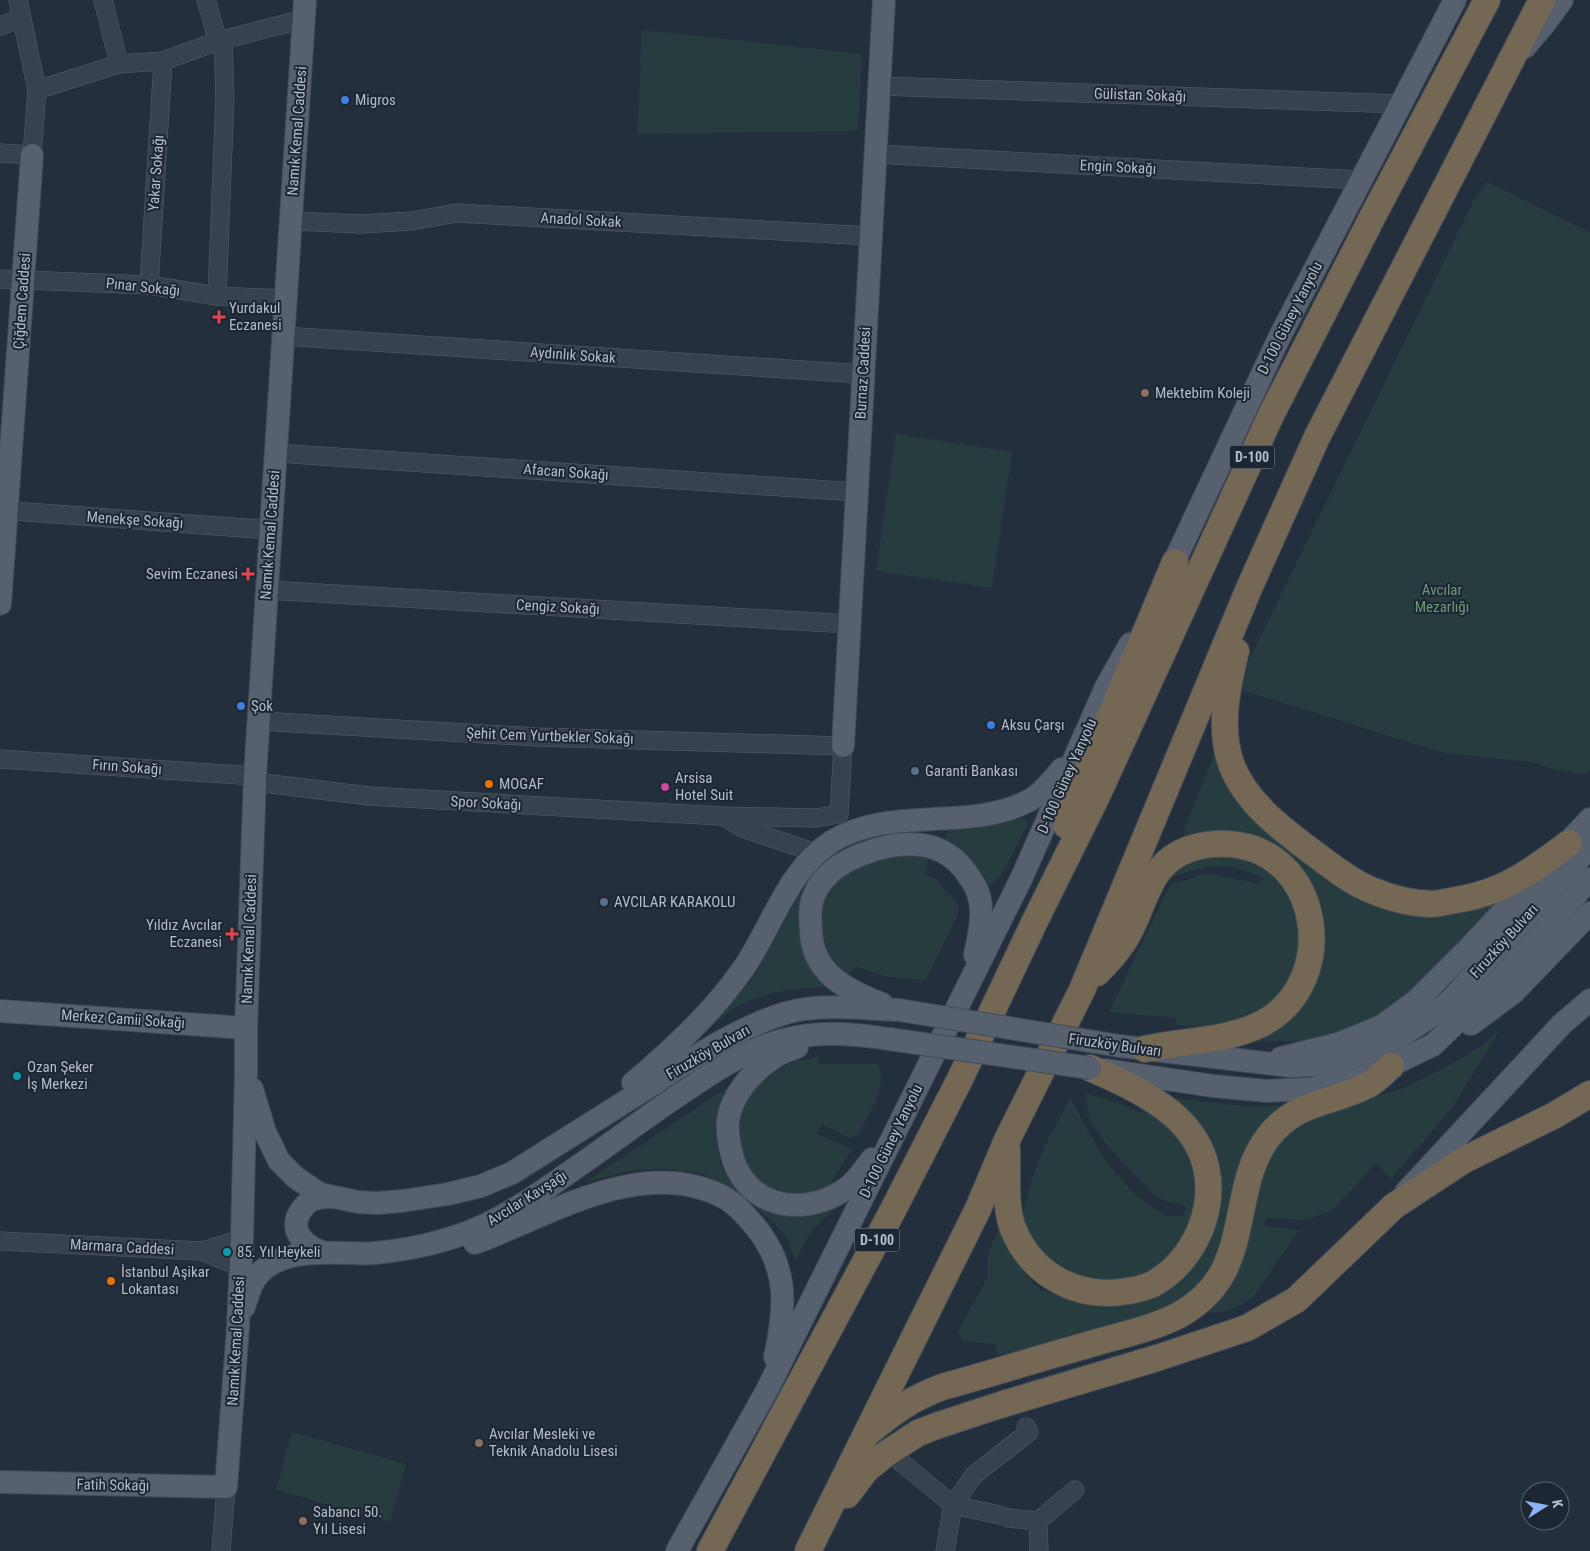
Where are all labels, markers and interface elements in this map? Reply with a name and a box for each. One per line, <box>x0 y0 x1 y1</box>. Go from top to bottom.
street label: Namık Kemal Caddesi <box>283 66 311 196</box>
street label: Gülistan Sokağı <box>1094 84 1186 106</box>
place label: Migros <box>355 91 396 109</box>
marker: Migros <box>339 94 351 106</box>
street label: Yakar Sokağı <box>144 134 168 212</box>
street label: Engin Sokağı <box>1079 156 1157 178</box>
street label: Anadol Sokak <box>540 209 622 231</box>
street label: Çiğdem Caddesi <box>10 252 34 350</box>
street label: D-100 Güney Yanyolu <box>1254 259 1326 377</box>
street label: Pınar Sokağı <box>105 274 181 300</box>
place label: Yurdakul Eczanesi <box>229 299 282 334</box>
marker: Yurdakul Eczanesi <box>213 311 225 323</box>
street label: Burnaz Caddesi <box>852 326 874 420</box>
street label: Aydınlık Sokak <box>530 343 617 367</box>
place label: Mektebim Koleji <box>1155 384 1250 402</box>
marker: Mektebim Koleji <box>1139 387 1151 399</box>
road number: D-100 <box>1230 446 1274 468</box>
street label: Afacan Sokağı <box>523 460 609 484</box>
street label: Namık Kemal Caddesi <box>256 470 284 600</box>
street label: Menekşe Sokağı <box>86 508 184 532</box>
place label: Sevim Eczanesi <box>146 565 238 583</box>
marker: Sevim Eczanesi <box>242 568 254 580</box>
park label: Avcılar Mezarlığı <box>1415 581 1469 616</box>
street label: Cengiz Sokağı <box>516 596 600 618</box>
place label: Şok <box>251 697 273 715</box>
marker: Şok <box>235 700 247 712</box>
place label: Aksu Çarşı <box>1001 716 1065 734</box>
street label: D-100 Güney Yanyolu <box>1034 716 1100 836</box>
marker: Aksu Çarşı <box>985 719 997 731</box>
street label: Şehit Cem Yurtbekler Sokağı <box>466 724 634 748</box>
street label: Fırın Sokağı <box>92 756 162 778</box>
place label: Garanti Bankası <box>925 762 1018 780</box>
marker: Garanti Bankası <box>909 765 921 777</box>
place label: Arsisa Hotel Suit <box>675 769 733 804</box>
place label: MOGAF <box>499 775 544 793</box>
marker: MOGAF <box>483 778 495 790</box>
marker: Arsisa Hotel Suit <box>659 781 671 793</box>
street label: Spor Sokağı <box>450 792 522 814</box>
street label: Namık Kemal Caddesi <box>238 874 260 1004</box>
place label: AVCILAR KARAKOLU <box>614 893 735 911</box>
marker: AVCILAR KARAKOLU <box>598 896 610 908</box>
street label: Firuzköy Bulvarı <box>1466 900 1542 982</box>
place label: Yıldız Avcılar Eczanesi <box>146 916 222 951</box>
marker: Yıldız Avcılar Eczanesi <box>226 928 238 940</box>
street label: Merkez Camii Sokağı <box>60 1006 186 1032</box>
street label: Firuzköy Bulvarı <box>663 1021 753 1083</box>
street label: Firuzköy Bulvarı <box>1067 1030 1163 1060</box>
place label: Ozan Şeker İş Merkezi <box>27 1058 94 1093</box>
marker: Ozan Şeker İş Merkezi <box>11 1070 23 1082</box>
street label: D-100 Güney Yanyolu <box>856 1081 926 1201</box>
street label: Avcılar Kavşağı <box>484 1166 570 1230</box>
road number: D-100 <box>854 1228 900 1252</box>
street label: Marmara Caddesi <box>69 1235 175 1259</box>
place label: 85. Yıl Heykeli <box>237 1243 321 1261</box>
marker: 85. Yıl Heykeli <box>221 1246 233 1258</box>
place label: İstanbul Aşikar Lokantası <box>121 1263 210 1298</box>
marker: İstanbul Aşikar Lokantası <box>105 1275 117 1287</box>
street label: Namık Kemal Caddesi <box>224 1276 248 1406</box>
place label: Avcılar Mesleki ve Teknik Anadolu Lisesi <box>489 1425 618 1460</box>
marker: Avcılar Mesleki ve Teknik Anadolu Lisesi <box>473 1437 485 1449</box>
street label: Fatih Sokağı <box>76 1475 150 1495</box>
north arrow <box>1520 1481 1570 1531</box>
text: K <box>1549 1498 1566 1509</box>
place label: Sabancı 50. Yıl Lisesi <box>313 1503 382 1538</box>
marker: Sabancı 50. Yıl Lisesi <box>297 1515 309 1527</box>

